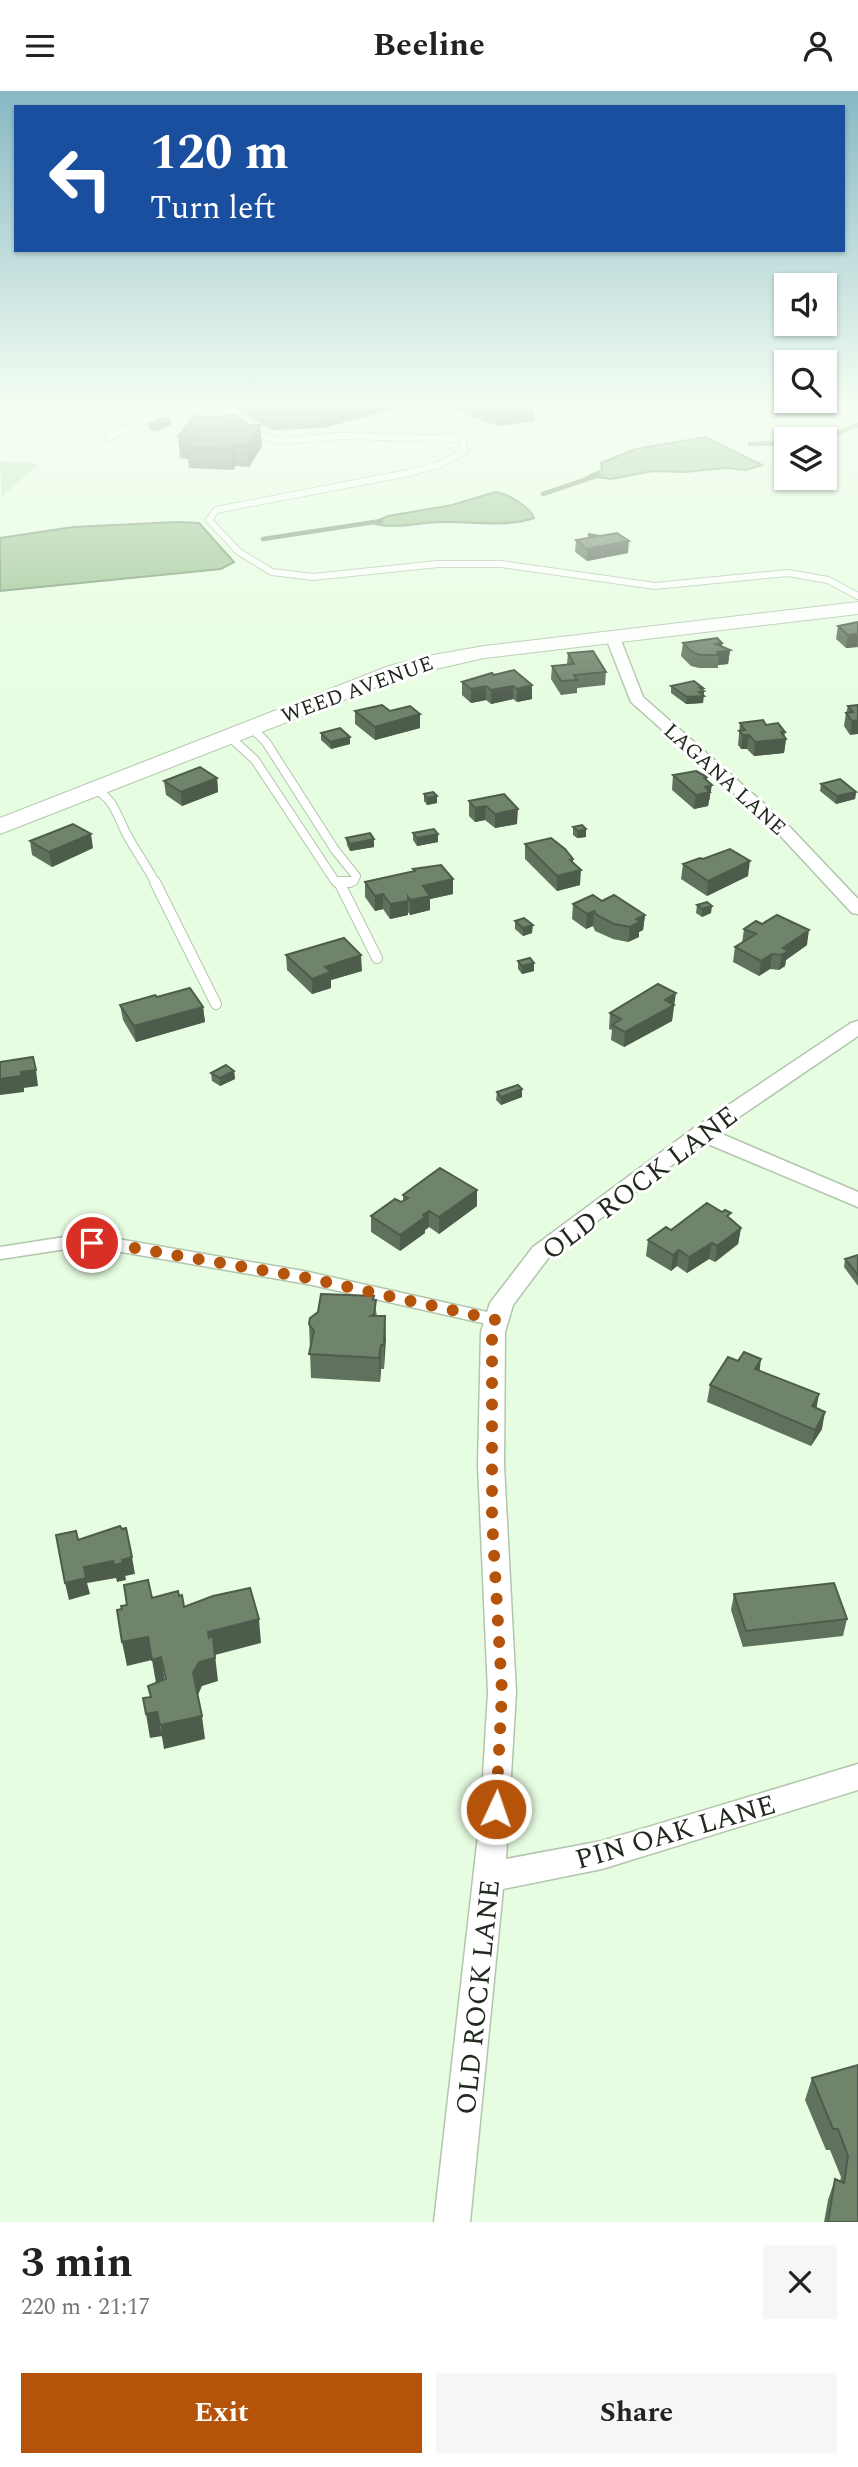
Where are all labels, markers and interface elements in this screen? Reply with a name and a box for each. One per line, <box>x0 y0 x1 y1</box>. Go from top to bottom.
text: Beeline <box>373 21 485 70</box>
icon: menu <box>21 27 59 65</box>
icon: person <box>799 27 837 65</box>
text: 120 m <box>150 116 289 191</box>
icon: left <box>35 133 126 224</box>
text: Turn left <box>150 184 276 233</box>
map controls <box>774 273 837 490</box>
button: sound <box>774 273 837 336</box>
button: search <box>774 350 837 413</box>
button: layers <box>774 427 837 490</box>
street label: WEED AVENUE <box>277 648 438 732</box>
street label: LAGANA LANE <box>656 716 793 844</box>
street label: OLD ROCK LANE <box>533 1095 747 1271</box>
pin <box>62 1213 122 1273</box>
icon: arrive <box>73 1224 111 1262</box>
position arrow <box>459 1772 533 1846</box>
street label: PIN OAK LANE <box>570 1783 781 1882</box>
street label: OLD ROCK LANE <box>445 1878 512 2117</box>
text: 3 min <box>21 2232 133 2295</box>
button: close <box>763 2245 837 2319</box>
text: 220 m · 21:17 <box>21 2290 150 2325</box>
button: Exit <box>21 2373 422 2453</box>
button: Share <box>436 2373 837 2453</box>

